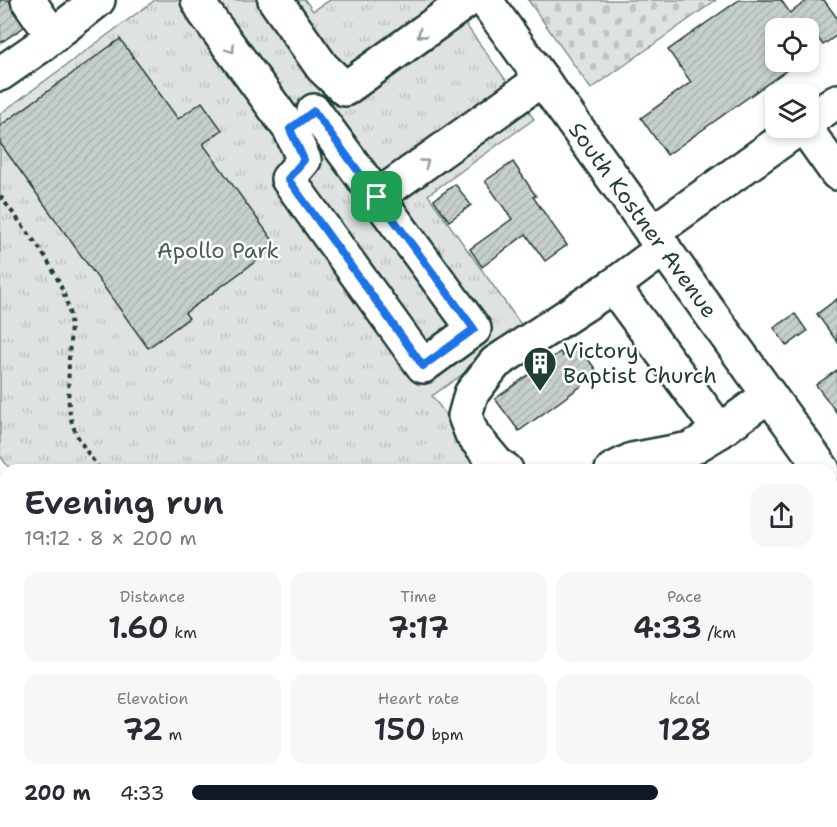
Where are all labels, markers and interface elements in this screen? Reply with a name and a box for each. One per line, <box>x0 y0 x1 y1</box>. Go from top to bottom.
map controls <box>765 18 819 138</box>
button: locate <box>765 18 819 72</box>
one-way arrow <box>416 27 427 38</box>
one-way arrow <box>223 42 234 53</box>
button: layers <box>765 84 819 138</box>
street label: South Kostner Avenue <box>562 116 724 324</box>
one-way arrow <box>418 159 429 170</box>
pin <box>351 171 402 222</box>
icon: arrive <box>360 180 393 213</box>
park label: Apollo Park <box>157 236 279 265</box>
place label: Victory Baptist Church <box>563 336 717 390</box>
building icon: Victory Baptist Church <box>522 345 558 392</box>
text: Evening run <box>24 480 224 525</box>
button: share <box>750 484 813 547</box>
text: 19:12 · 8 × 200 m <box>24 525 197 551</box>
text: Distance <box>120 586 185 607</box>
text: Time <box>400 586 437 607</box>
text: Pace <box>667 586 702 607</box>
text: 1.60 <box>108 607 169 648</box>
text: 7:17 <box>388 607 449 648</box>
text: 4:33 <box>633 607 702 648</box>
text: km <box>169 622 197 643</box>
text: /km <box>702 622 736 643</box>
text: Elevation <box>117 688 188 709</box>
text: Heart rate <box>378 688 459 709</box>
text: kcal <box>669 688 700 709</box>
text: 72 <box>123 709 163 750</box>
text: 150 <box>373 709 426 750</box>
text: 128 <box>658 709 711 750</box>
text: m <box>163 724 182 745</box>
text: bpm <box>426 724 464 745</box>
text: 200 m <box>24 780 91 806</box>
text: 4:33 <box>120 780 164 806</box>

